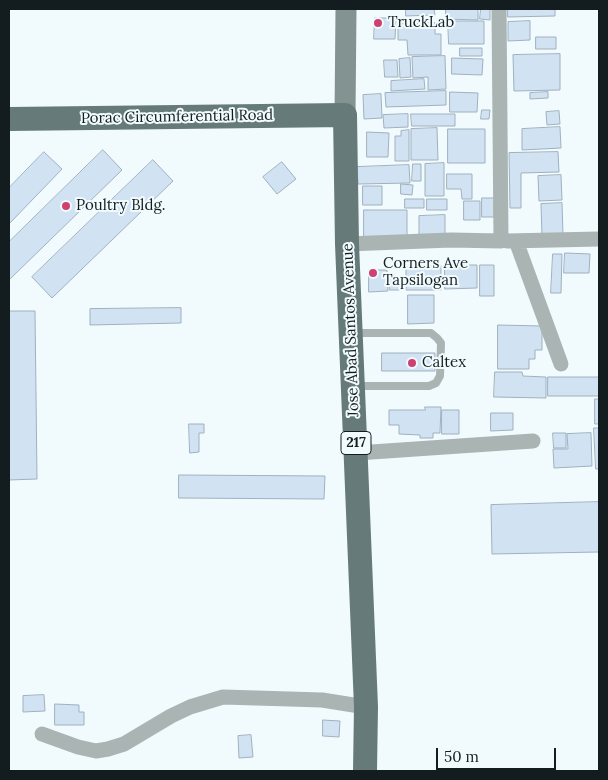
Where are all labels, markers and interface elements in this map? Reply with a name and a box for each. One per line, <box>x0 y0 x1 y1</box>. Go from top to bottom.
place label: TruckLab <box>388 14 454 32</box>
marker: TruckLab <box>372 17 384 29</box>
street label: Porac Circumferential Road <box>81 106 273 128</box>
place label: Poultry Bldg. <box>76 197 165 215</box>
marker: Poultry Bldg. <box>60 200 72 212</box>
street label: Jose Abad Santos Avenue <box>339 243 363 417</box>
place label: Corners Ave Tapsilogan <box>383 255 468 290</box>
marker: Corners Ave Tapsilogan <box>367 267 379 279</box>
place label: Caltex <box>422 354 466 372</box>
marker: Caltex <box>406 357 418 369</box>
road number: 217 <box>341 432 371 454</box>
scale bar <box>438 738 558 770</box>
text: 50 m <box>444 747 479 766</box>

